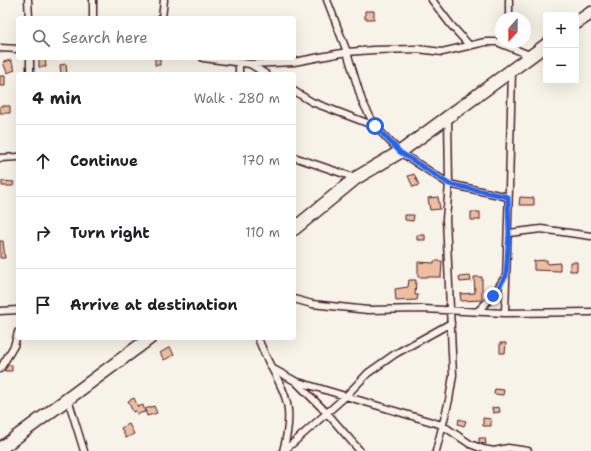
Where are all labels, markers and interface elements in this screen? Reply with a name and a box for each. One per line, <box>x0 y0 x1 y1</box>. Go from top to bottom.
north arrow <box>495 12 531 48</box>
map controls <box>543 12 579 84</box>
button: + <box>543 12 579 48</box>
search box <box>16 16 296 60</box>
icon: search <box>30 27 52 49</box>
text: Search here <box>62 28 148 48</box>
button: − <box>543 48 579 84</box>
text: 4 min <box>32 87 82 109</box>
text: Walk · 280 m <box>194 90 280 107</box>
route start <box>366 117 384 135</box>
icon: ahead <box>32 150 54 172</box>
text: Continue <box>70 151 138 171</box>
text: 170 m <box>242 152 280 169</box>
icon: right <box>32 222 54 244</box>
text: Turn right <box>70 223 150 243</box>
text: 110 m <box>245 224 280 241</box>
route end <box>484 287 502 305</box>
icon: arrive <box>32 294 54 316</box>
text: Arrive at destination <box>70 295 238 315</box>

